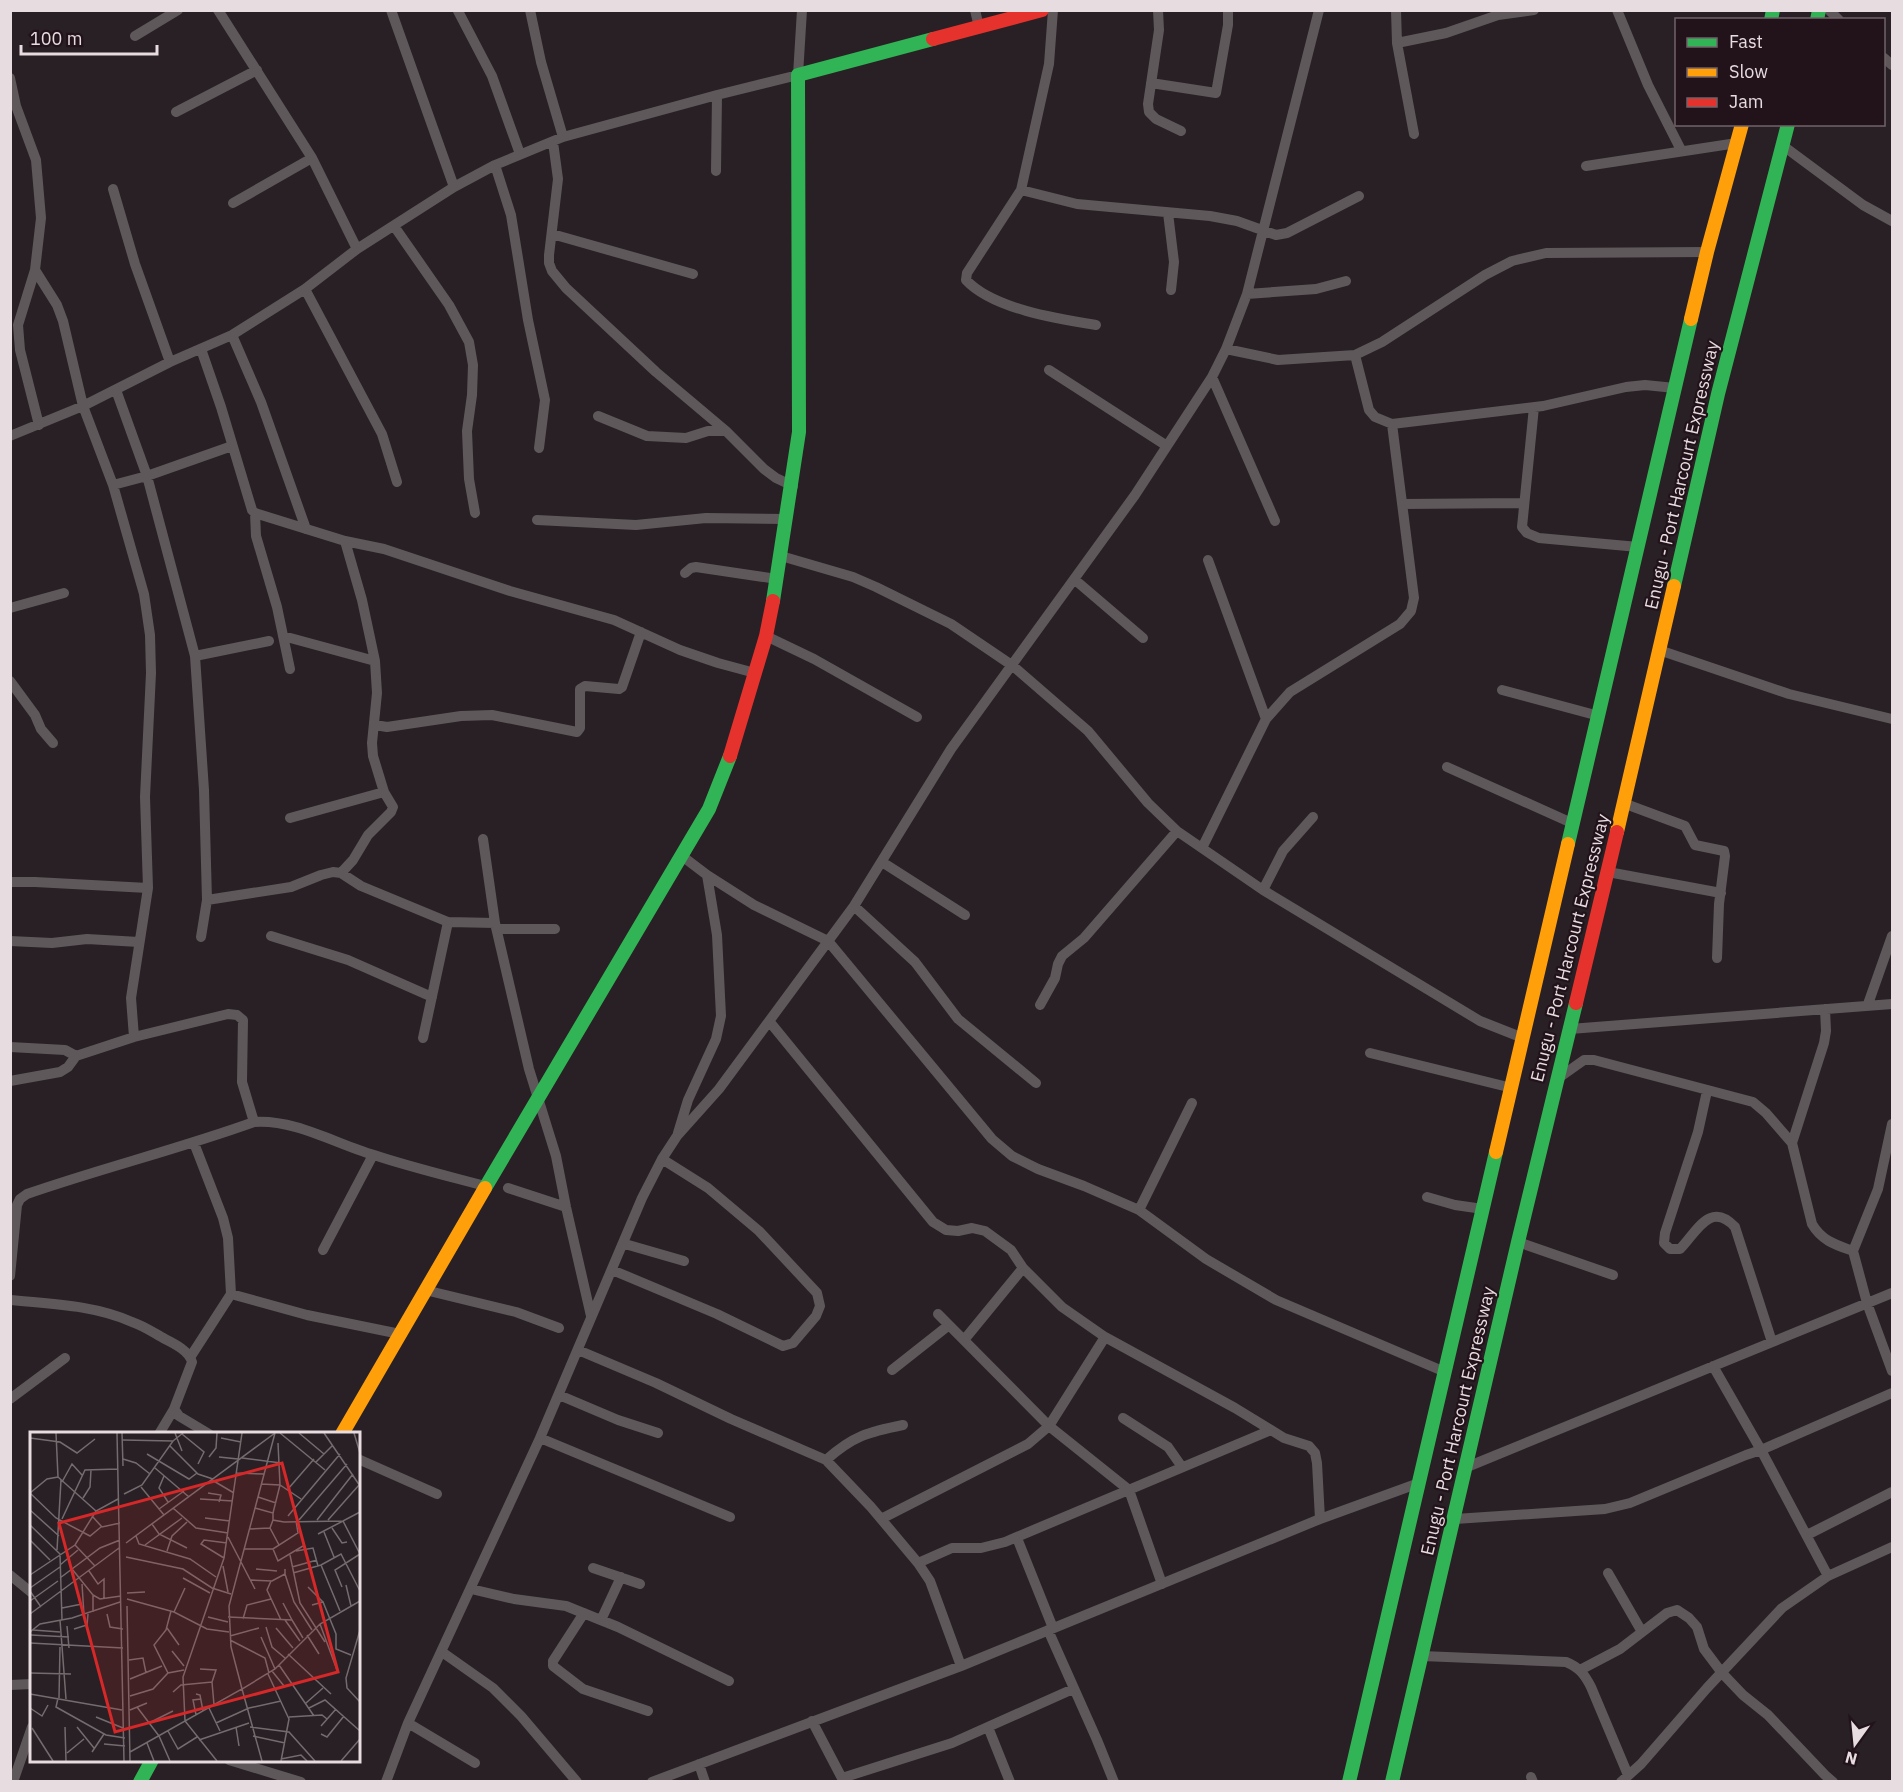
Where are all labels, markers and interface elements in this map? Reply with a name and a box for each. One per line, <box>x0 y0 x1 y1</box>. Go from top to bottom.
scale bar <box>21 18 158 56</box>
legend <box>1675 18 1885 126</box>
text: 100 m <box>30 27 82 50</box>
text: Fast <box>1729 30 1763 53</box>
text: Slow <box>1729 60 1768 83</box>
text: Jam <box>1729 90 1764 113</box>
street label: Enugu - Port Harcourt Expressway <box>1639 338 1724 612</box>
street label: Enugu - Port Harcourt Expressway <box>1525 811 1614 1084</box>
street label: Enugu - Port Harcourt Expressway <box>1415 1284 1500 1558</box>
inset map <box>30 1432 360 1762</box>
north arrow <box>1825 1714 1885 1774</box>
text: N <box>1843 1747 1859 1770</box>

